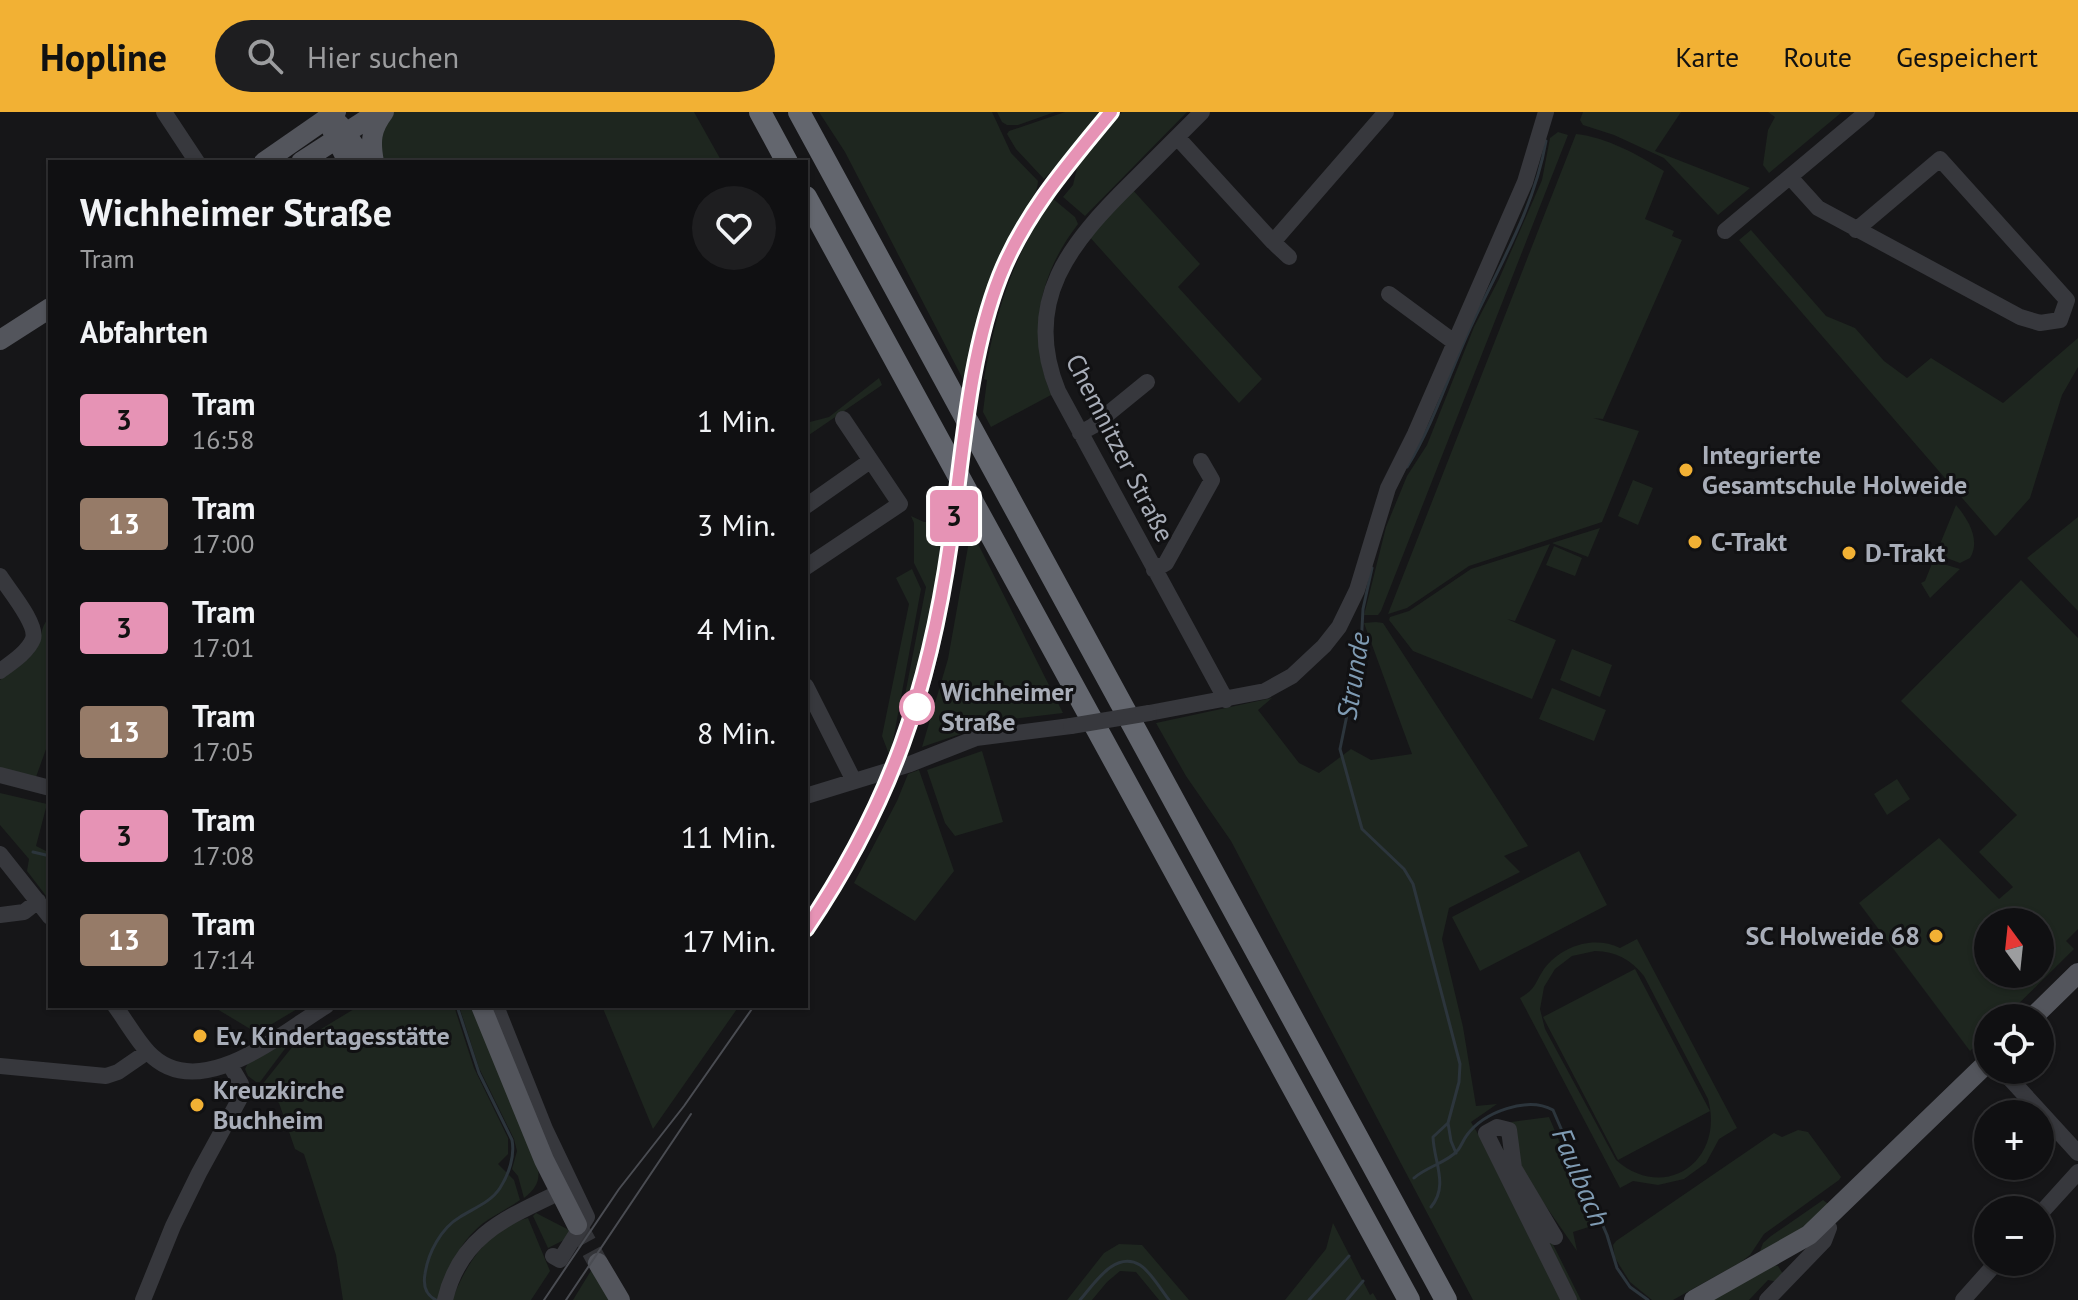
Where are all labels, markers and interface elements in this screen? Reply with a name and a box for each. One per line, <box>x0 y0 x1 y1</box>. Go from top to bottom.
search box <box>215 20 775 92</box>
text: Hopline <box>40 32 167 81</box>
icon: search <box>243 34 287 78</box>
text: Hier suchen <box>307 37 459 76</box>
text: Karte <box>1675 38 1739 75</box>
text: Route <box>1783 38 1852 75</box>
text: Gespeichert <box>1896 38 2038 75</box>
button: heart <box>692 186 776 270</box>
text: Wichheimer Straße <box>80 187 392 236</box>
text: Tram <box>80 242 135 275</box>
text: Abfahrten <box>80 312 208 351</box>
street label: Chemnitzer Straße <box>1059 348 1182 547</box>
text: Tram <box>192 384 255 423</box>
text: 3 <box>116 401 132 438</box>
text: 1 Min. <box>697 401 776 440</box>
text: 16:58 <box>192 423 254 456</box>
place label: Integrierte Gesamtschule Holweide <box>1702 438 1967 501</box>
marker: Integrierte Gesamtschule Holweide <box>1677 461 1695 479</box>
text: Tram <box>192 488 255 527</box>
line badge: 3 <box>928 490 980 542</box>
text: 3 <box>946 497 962 534</box>
text: 13 <box>108 505 140 542</box>
text: 3 Min. <box>697 505 776 544</box>
place label: C-Trakt <box>1711 525 1787 558</box>
text: 17:00 <box>192 527 254 560</box>
marker: C-Trakt <box>1686 533 1704 551</box>
place label: D-Trakt <box>1865 536 1945 569</box>
marker: D-Trakt <box>1840 544 1858 562</box>
text: Tram <box>192 592 255 631</box>
text: 3 <box>116 609 132 646</box>
text: 4 Min. <box>697 609 776 648</box>
water label: Strunde <box>1327 629 1378 722</box>
text: 17:01 <box>192 631 254 664</box>
place label: Wichheimer Straße <box>941 675 1074 738</box>
marker: Wichheimer Straße <box>900 690 934 724</box>
text: Tram <box>192 696 255 735</box>
text: 13 <box>108 713 140 750</box>
text: 8 Min. <box>697 713 776 752</box>
text: 17:05 <box>192 735 254 768</box>
text: Tram <box>192 800 255 839</box>
text: 3 <box>116 817 132 854</box>
text: 11 Min. <box>681 817 776 856</box>
text: 17:08 <box>192 839 254 872</box>
text: Tram <box>192 904 255 943</box>
north arrow <box>1974 908 2054 988</box>
map controls <box>1974 908 2054 1276</box>
place label: SC Holweide 68 <box>1746 919 1920 952</box>
text: 13 <box>108 921 140 958</box>
text: 17 Min. <box>682 921 776 960</box>
marker: SC Holweide 68 <box>1927 927 1945 945</box>
text: 17:14 <box>192 943 254 976</box>
button: locate <box>1974 1004 2054 1084</box>
place label: Ev. Kindertagesstätte <box>216 1019 450 1052</box>
marker: Ev. Kindertagesstätte <box>191 1027 209 1045</box>
place label: Kreuzkirche Buchheim <box>213 1073 344 1136</box>
marker: Kreuzkirche Buchheim <box>188 1096 206 1114</box>
button: + <box>1974 1100 2054 1180</box>
water label: Faulbach <box>1544 1122 1619 1232</box>
button: − <box>1974 1196 2054 1276</box>

